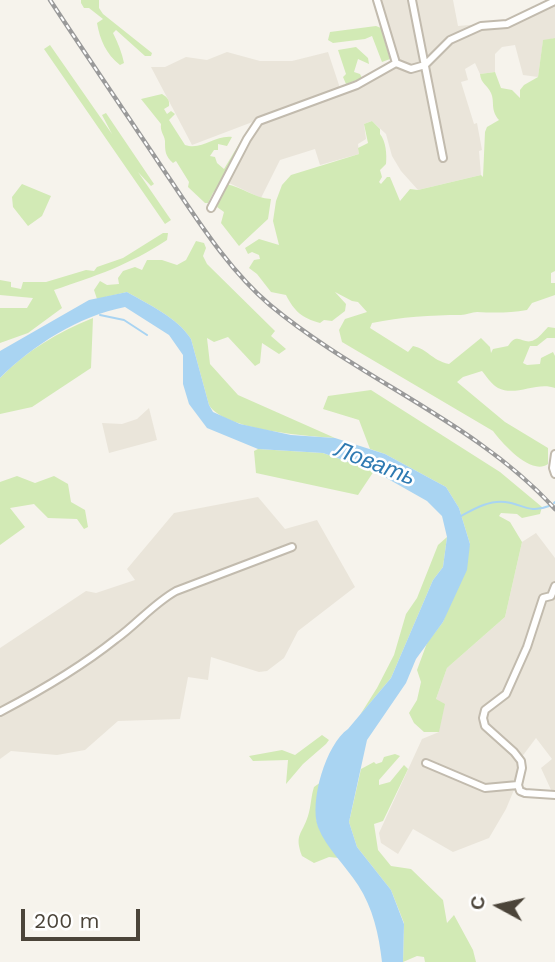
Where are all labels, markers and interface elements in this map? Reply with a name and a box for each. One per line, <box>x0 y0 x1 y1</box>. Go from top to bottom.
water label: Ловать <box>331 436 419 492</box>
north arrow <box>464 871 534 941</box>
scale bar <box>24 895 144 939</box>
text: С <box>465 895 490 911</box>
text: 200 m <box>34 908 100 933</box>

